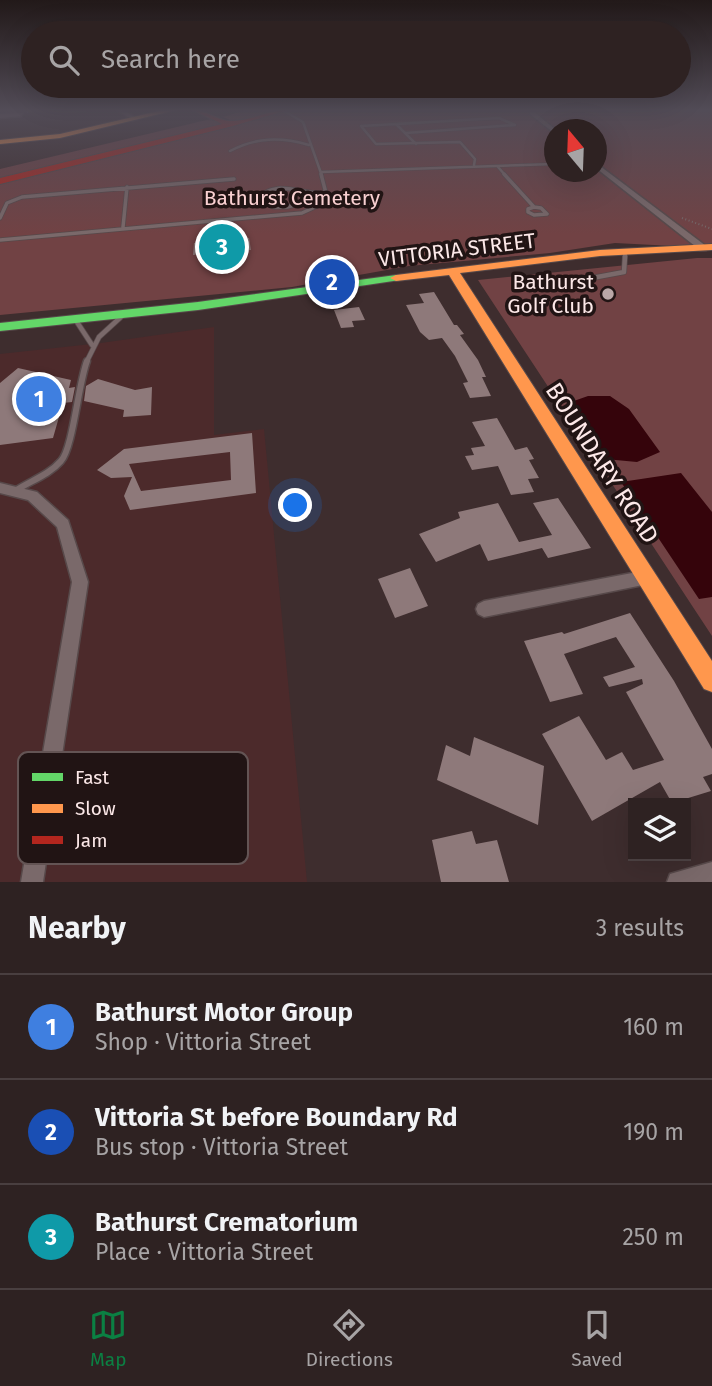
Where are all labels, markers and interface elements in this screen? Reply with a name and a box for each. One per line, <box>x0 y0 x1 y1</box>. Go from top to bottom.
search box <box>21 21 691 98</box>
icon: search <box>45 41 83 79</box>
text: Search here <box>101 44 240 75</box>
north arrow <box>544 119 607 182</box>
park label: Bathurst Cemetery <box>204 185 381 211</box>
pin: 3 <box>199 221 245 273</box>
street label: VITTORIA STREET <box>377 227 537 273</box>
pin: 2 <box>309 256 355 308</box>
place label: Bathurst Golf Club <box>507 269 594 319</box>
marker: Bathurst Golf Club <box>600 286 616 302</box>
pin: 1 <box>16 373 62 425</box>
street label: BOUNDARY ROAD <box>540 377 664 549</box>
your location <box>278 488 312 522</box>
legend <box>18 752 248 864</box>
text: Fast <box>75 766 109 789</box>
text: Slow <box>75 797 116 820</box>
map controls <box>628 798 691 861</box>
button: layers <box>628 798 691 861</box>
text: Jam <box>75 829 107 852</box>
text: Nearby <box>28 910 126 946</box>
text: 3 results <box>596 914 684 942</box>
text: Bathurst Motor Group <box>95 997 353 1028</box>
text: 1 <box>46 1013 56 1041</box>
text: 160 m <box>623 1013 684 1041</box>
text: Shop · Vittoria Street <box>95 1028 311 1056</box>
text: Vittoria St before Boundary Rd <box>95 1102 458 1133</box>
text: 2 <box>45 1118 57 1146</box>
text: 190 m <box>623 1118 684 1146</box>
text: Bus stop · Vittoria Street <box>95 1133 348 1161</box>
text: Bathurst Crematorium <box>95 1207 358 1238</box>
text: 3 <box>45 1223 57 1251</box>
text: 250 m <box>622 1223 684 1251</box>
text: Place · Vittoria Street <box>95 1238 313 1266</box>
tab: Map <box>89 1306 127 1371</box>
tab: Directions <box>306 1306 393 1371</box>
tab: Saved <box>571 1306 623 1371</box>

